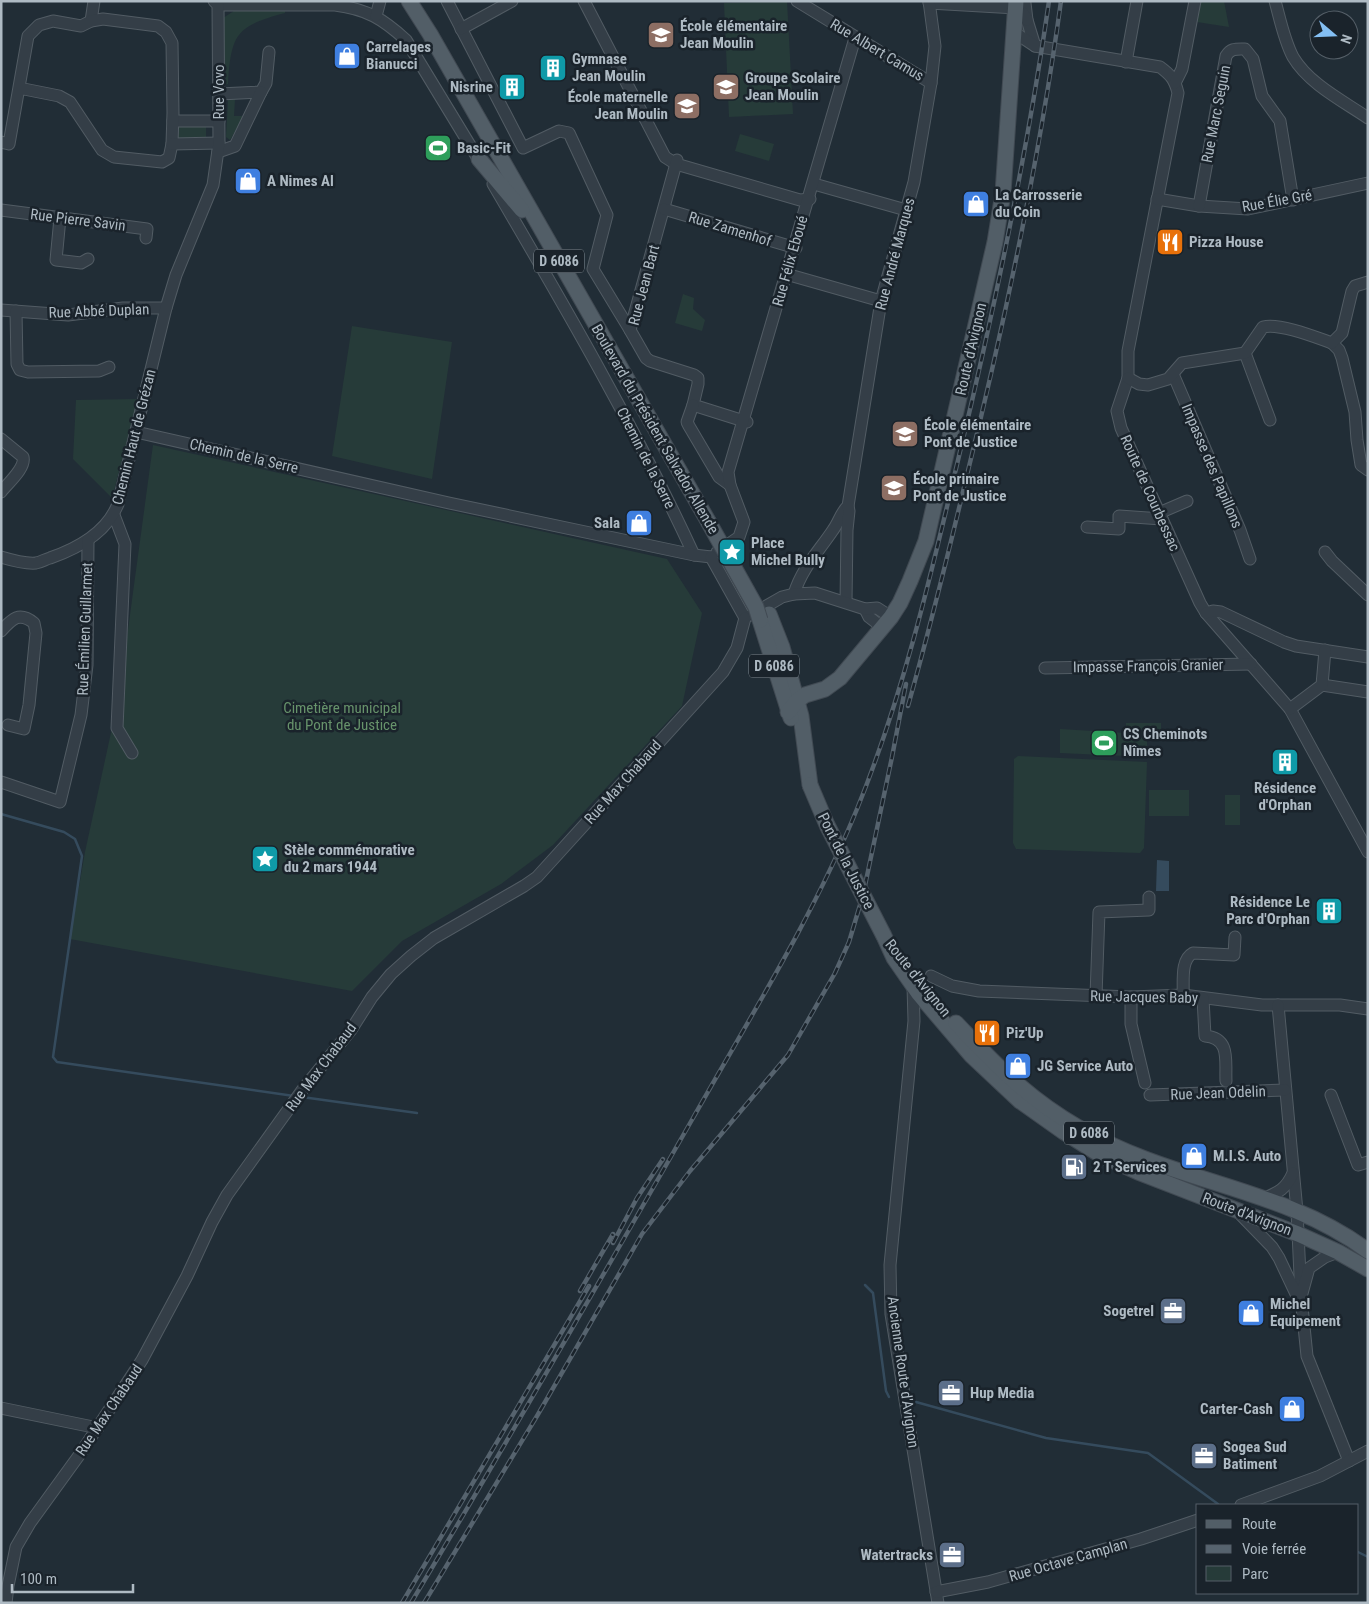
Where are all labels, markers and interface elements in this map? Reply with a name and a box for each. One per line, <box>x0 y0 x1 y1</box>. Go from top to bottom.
north arrow <box>1309 10 1359 60</box>
street label: Rue Albert Camus <box>827 15 927 85</box>
place label: École élémentaire Jean Moulin <box>680 17 787 52</box>
school or university icon: École élémentaire Jean Moulin <box>646 20 676 50</box>
text: N <box>1337 33 1355 46</box>
place label: Carrelages Bianucci <box>366 38 431 73</box>
shop icon: Carrelages Bianucci <box>332 41 362 71</box>
place label: Gymnase Jean Moulin <box>572 50 646 85</box>
building icon: Gymnase Jean Moulin <box>538 53 568 83</box>
street label: Rue Vovo <box>210 64 228 120</box>
street label: Rue Marc Seguin <box>1198 64 1234 164</box>
place label: Groupe Scolaire Jean Moulin <box>745 69 840 104</box>
building icon: Nisrine <box>497 72 527 102</box>
school or university icon: Groupe Scolaire Jean Moulin <box>711 72 741 102</box>
place label: Nisrine <box>450 78 493 96</box>
place label: École maternelle Jean Moulin <box>568 88 668 123</box>
school or university icon: École maternelle Jean Moulin <box>672 91 702 121</box>
sports icon: Basic-Fit <box>423 133 453 163</box>
place label: Basic-Fit <box>457 139 511 157</box>
shop icon: A Nimes Al <box>233 166 263 196</box>
place label: A Nimes Al <box>267 172 334 190</box>
place label: La Carrosserie du Coin <box>995 186 1082 221</box>
street label: Rue Élie Gré <box>1241 186 1313 216</box>
shop icon: La Carrosserie du Coin <box>961 189 991 219</box>
street label: Rue André Marques <box>871 196 919 312</box>
street label: Rue Pierre Savin <box>29 205 127 235</box>
street label: Rue Zamenhof <box>686 208 774 250</box>
street label: Rue Félix Eboué <box>768 214 812 308</box>
restaurant icon: Pizza House <box>1155 227 1185 257</box>
place label: Pizza House <box>1189 233 1263 251</box>
street label: Rue Jean Bart <box>625 243 663 327</box>
road number: D 6086 <box>534 250 584 272</box>
street label: Rue Abbé Duplan <box>48 300 150 322</box>
street label: Route d'Avignon <box>952 301 990 397</box>
street label: Boulevard du Président Salvador Allende <box>587 321 723 537</box>
street label: Chemin Haut de Grézan <box>108 367 160 507</box>
street label: Impasse des Papillons <box>1178 401 1246 531</box>
street label: Chemin de la Serre <box>613 404 679 512</box>
place label: École élémentaire Pont de Justice <box>924 416 1031 451</box>
school or university icon: École élémentaire Pont de Justice <box>890 419 920 449</box>
street label: Route de Courbessac <box>1116 432 1184 554</box>
street label: Chemin de la Serre <box>188 435 300 477</box>
place label: École primaire Pont de Justice <box>913 470 1006 505</box>
school or university icon: École primaire Pont de Justice <box>879 473 909 503</box>
shop icon: Sala <box>624 508 654 538</box>
place label: Sala <box>594 514 620 532</box>
place label: Place Michel Bully <box>751 534 825 569</box>
place icon: Place Michel Bully <box>717 537 747 567</box>
street label: Rue Émilien Guillarmet <box>74 562 96 696</box>
road number: D 6086 <box>749 654 799 678</box>
street label: Impasse François Granier <box>1073 656 1224 676</box>
park label: Cimetière municipal du Pont de Justice <box>283 699 401 734</box>
place label: CS Cheminots Nîmes <box>1123 725 1208 760</box>
sports icon: CS Cheminots Nîmes <box>1089 728 1119 758</box>
street label: Rue Max Chabaud <box>581 736 665 828</box>
building icon: Résidence d'Orphan <box>1270 747 1300 777</box>
place label: Résidence d'Orphan <box>1254 779 1316 814</box>
street label: Pont de la Justice <box>814 810 878 912</box>
place label: Stèle commémorative du 2 mars 1944 <box>284 841 415 876</box>
place icon: Stèle commémorative du 2 mars 1944 <box>250 844 280 874</box>
place label: Résidence Le Parc d'Orphan <box>1226 893 1310 928</box>
building icon: Résidence Le Parc d'Orphan <box>1314 896 1344 926</box>
street label: Route d'Avignon <box>881 936 955 1020</box>
street label: Rue Jacques Baby <box>1090 987 1198 1007</box>
restaurant icon: Piz'Up <box>972 1018 1002 1048</box>
street label: Rue Max Chabaud <box>282 1019 360 1115</box>
place label: Piz'Up <box>1006 1024 1044 1042</box>
shop icon: JG Service Auto <box>1003 1051 1033 1081</box>
place label: JG Service Auto <box>1037 1057 1133 1075</box>
street label: Rue Jean Odelin <box>1170 1082 1266 1104</box>
road number: D 6086 <box>1064 1122 1114 1144</box>
shop icon: M.I.S. Auto <box>1179 1141 1209 1171</box>
place label: M.I.S. Auto <box>1213 1147 1281 1165</box>
fuel station icon: 2 T Services <box>1059 1152 1089 1182</box>
place label: 2 T Services <box>1093 1158 1167 1176</box>
street label: Route d'Avignon <box>1200 1189 1294 1239</box>
street label: Ancienne Route d'Avignon <box>883 1295 923 1449</box>
place label: Michel Equipement <box>1270 1295 1341 1330</box>
office icon: Sogetrel <box>1158 1296 1188 1326</box>
shop icon: Michel Equipement <box>1236 1298 1266 1328</box>
place label: Sogetrel <box>1103 1302 1154 1320</box>
street label: Rue Max Chabaud <box>72 1361 146 1459</box>
office icon: Hup Media <box>936 1378 966 1408</box>
place label: Hup Media <box>970 1384 1034 1402</box>
shop icon: Carter-Cash <box>1277 1394 1307 1424</box>
place label: Carter-Cash <box>1200 1400 1273 1418</box>
place label: Sogea Sud Batiment <box>1223 1438 1287 1473</box>
office icon: Sogea Sud Batiment <box>1189 1441 1219 1471</box>
legend <box>1196 1504 1359 1594</box>
text: Route <box>1242 1515 1276 1533</box>
street label: Rue Octave Camplan <box>1007 1535 1129 1585</box>
office icon: Watertracks <box>937 1540 967 1570</box>
text: Voie ferrée <box>1242 1540 1306 1558</box>
place label: Watertracks <box>861 1546 933 1564</box>
scale bar <box>12 1562 134 1594</box>
text: Parc <box>1242 1565 1269 1583</box>
text: 100 m <box>20 1570 57 1588</box>

